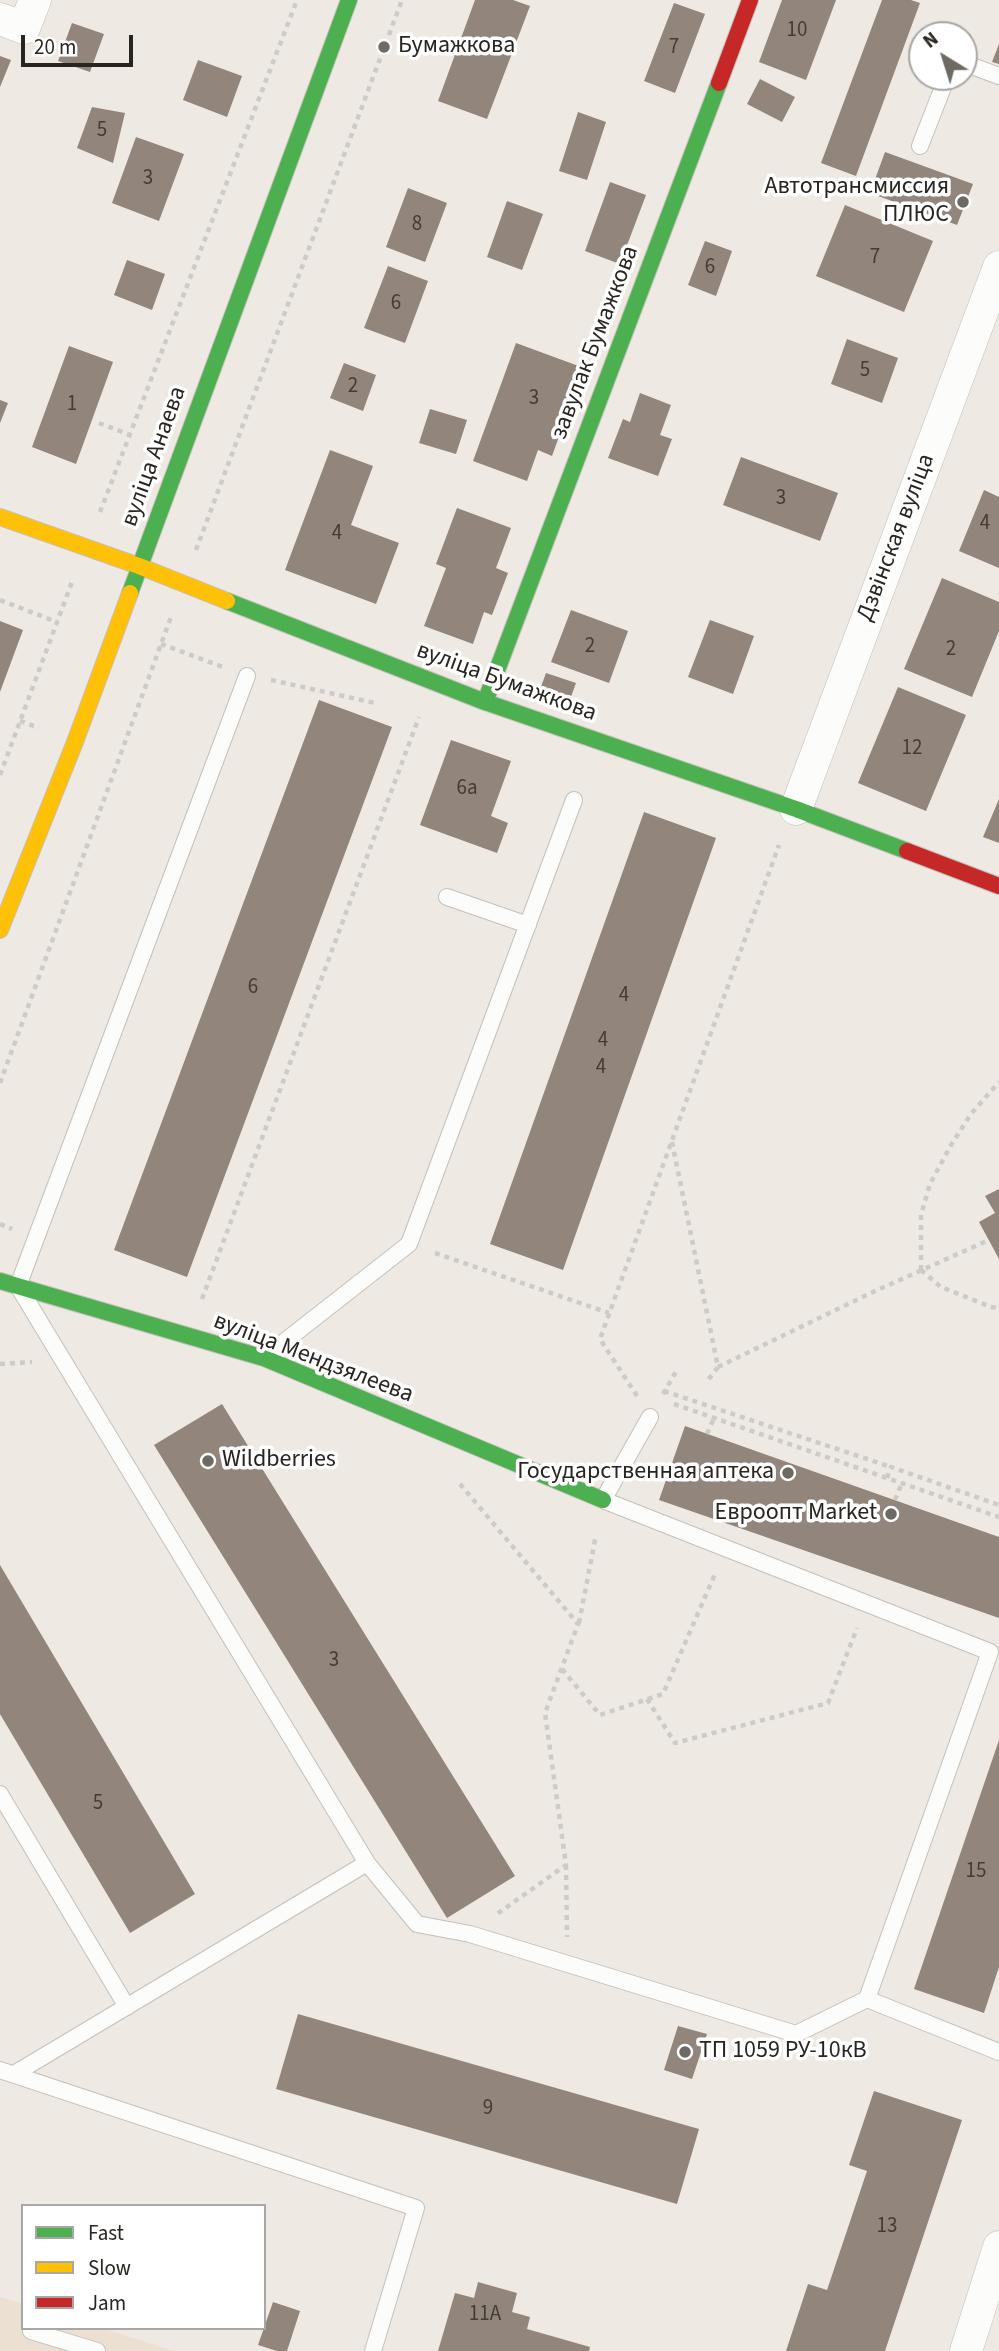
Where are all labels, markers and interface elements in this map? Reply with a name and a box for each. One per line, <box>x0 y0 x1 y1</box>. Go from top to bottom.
house number: 10 <box>787 18 807 44</box>
scale bar <box>24 21 136 65</box>
north arrow <box>908 21 978 91</box>
text: N <box>918 26 944 55</box>
text: 20 m <box>34 32 76 62</box>
place label: Бумажкова <box>398 33 515 61</box>
house number: 7 <box>669 35 679 61</box>
marker: Бумажкова <box>376 39 392 55</box>
house number: 5 <box>97 118 107 144</box>
house number: 3 <box>143 166 153 192</box>
place label: Автотрансмиссия ПЛЮС <box>764 174 949 230</box>
marker: Автотрансмиссия ПЛЮС <box>955 194 971 210</box>
house number: 8 <box>412 212 422 238</box>
street label: завулак Бумажкова <box>546 242 646 444</box>
house number: 7 <box>870 245 880 271</box>
house number: 6 <box>705 255 715 281</box>
house number: 6 <box>391 291 401 317</box>
house number: 5 <box>860 358 870 384</box>
house number: 2 <box>348 374 358 400</box>
street label: вуліца Анаева <box>116 383 194 531</box>
house number: 3 <box>529 386 539 412</box>
house number: 1 <box>67 392 77 418</box>
street label: Дзвінская вуліца <box>852 450 942 626</box>
house number: 3 <box>776 486 786 512</box>
house number: 4 <box>980 511 990 537</box>
house number: 4 <box>332 521 342 547</box>
house number: 2 <box>585 634 595 660</box>
street label: вуліца Бумажкова <box>412 637 600 729</box>
house number: 2 <box>946 637 956 663</box>
house number: 12 <box>902 736 922 762</box>
house number: 6а <box>456 776 478 802</box>
house number: 6 <box>248 975 258 1001</box>
house number: 4 <box>619 983 629 1009</box>
house number: 4 <box>598 1028 608 1054</box>
house number: 4 <box>596 1055 606 1081</box>
street label: вуліца Мендзялеева <box>209 1308 417 1410</box>
place label: Wildberries <box>222 1447 336 1475</box>
marker: Wildberries <box>200 1453 216 1469</box>
place label: Государственная аптека <box>517 1459 774 1487</box>
marker: Государственная аптека <box>780 1465 796 1481</box>
place label: Евроопт Market <box>715 1500 877 1528</box>
marker: Евроопт Market <box>883 1506 899 1522</box>
house number: 3 <box>329 1648 339 1674</box>
house number: 5 <box>93 1791 103 1817</box>
house number: 15 <box>966 1859 986 1885</box>
place label: ТП 1059 РУ-10кВ <box>699 2038 867 2066</box>
marker: ТП 1059 РУ-10кВ <box>677 2044 693 2060</box>
house number: 9 <box>483 2096 493 2122</box>
legend <box>21 2204 266 2330</box>
house number: 13 <box>877 2214 897 2240</box>
text: Fast <box>88 2218 124 2248</box>
text: Slow <box>88 2253 131 2283</box>
text: Jam <box>88 2288 126 2318</box>
house number: 11А <box>469 2302 501 2328</box>

